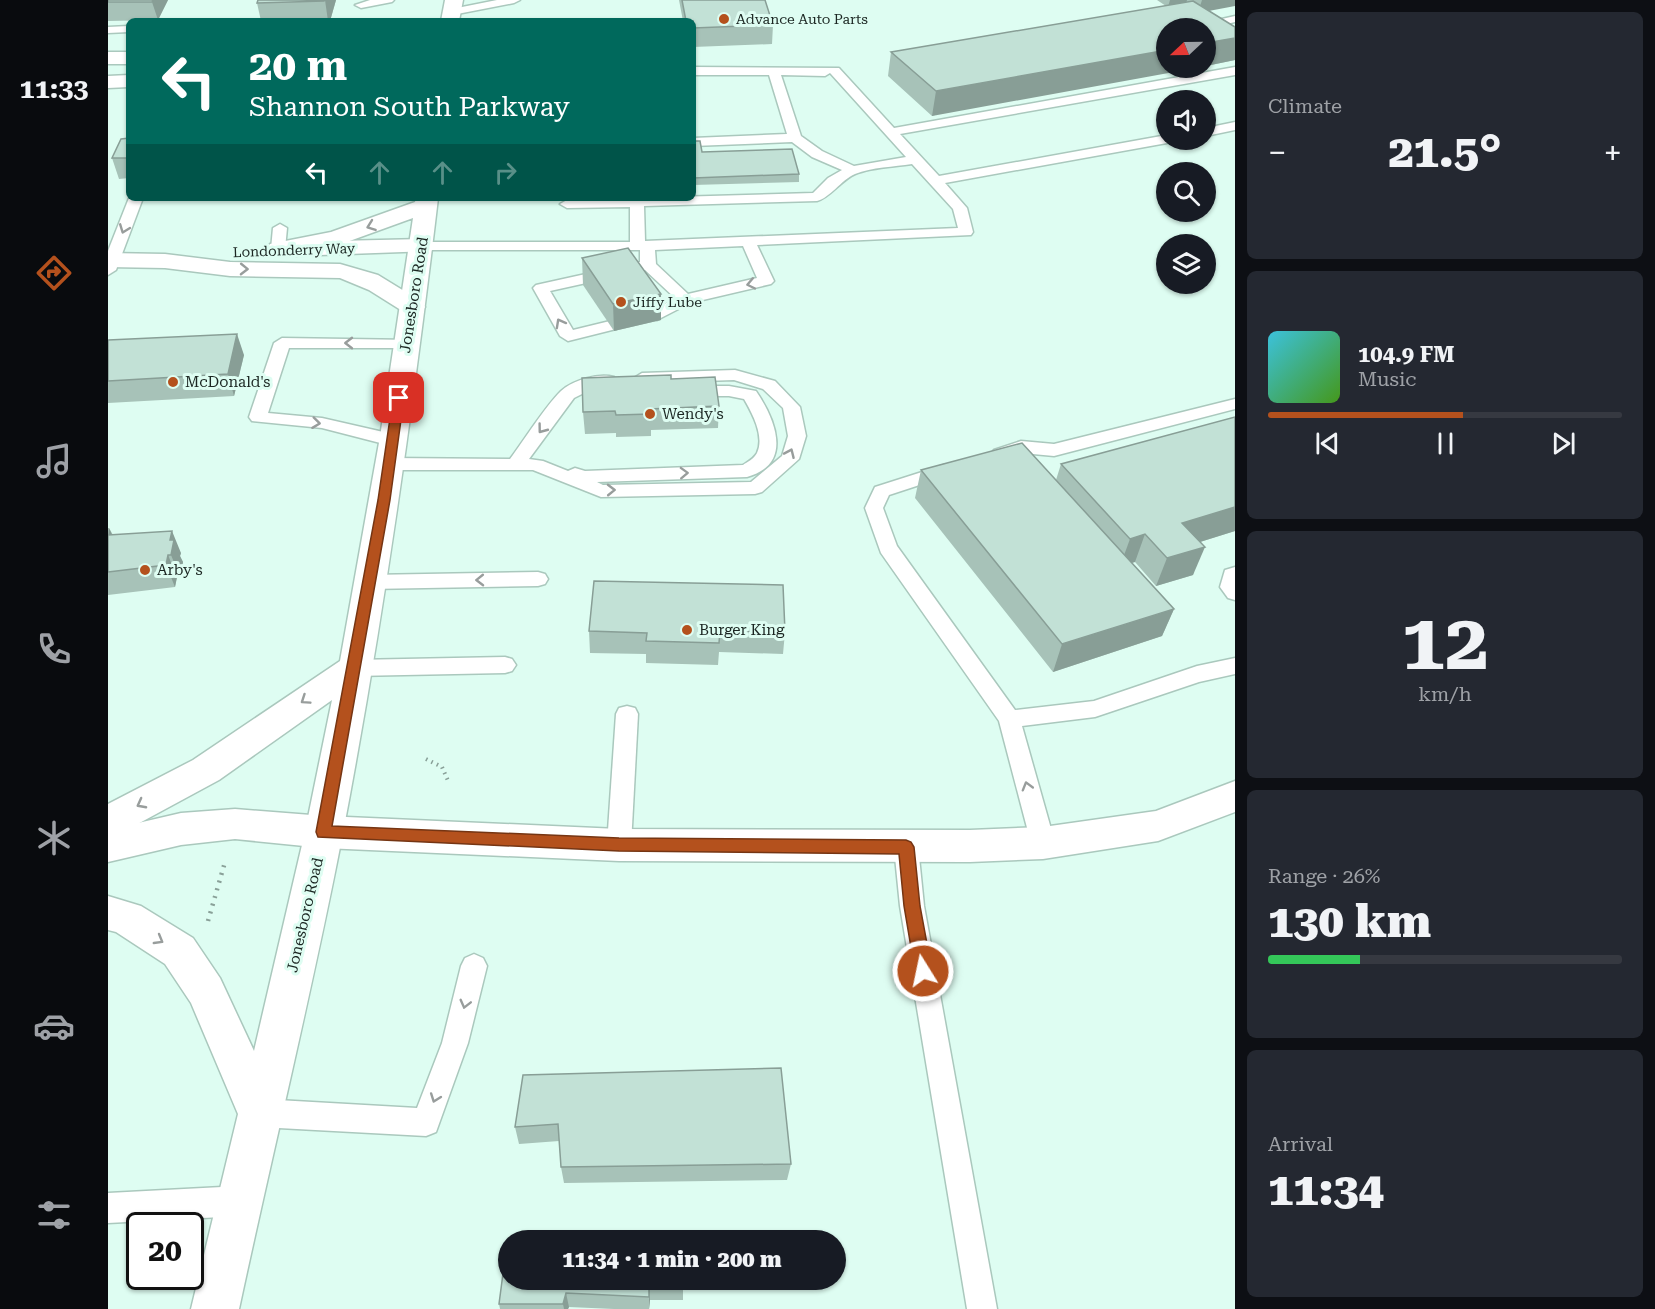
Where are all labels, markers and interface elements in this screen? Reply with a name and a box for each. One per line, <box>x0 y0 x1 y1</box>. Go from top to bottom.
place label: Advance Auto Parts <box>736 11 868 27</box>
marker: Advance Auto Parts <box>717 12 731 26</box>
north arrow <box>1156 18 1216 78</box>
map controls <box>1156 18 1216 294</box>
text: 20 m <box>249 41 347 90</box>
icon: left <box>150 42 228 120</box>
text: 11:33 <box>20 73 88 105</box>
button: sound <box>1156 90 1216 150</box>
text: Shannon South Parkway <box>249 91 570 123</box>
text: Climate <box>1268 94 1342 118</box>
text: 21.5° <box>1388 125 1502 178</box>
text: − <box>1268 133 1286 172</box>
text: + <box>1604 133 1622 172</box>
icon: left <box>300 156 333 189</box>
icon: ahead <box>363 156 396 189</box>
icon: ahead <box>426 156 459 189</box>
icon: right <box>489 156 522 189</box>
button: search <box>1156 162 1216 222</box>
one-way arrow <box>367 219 378 231</box>
one-way arrow <box>119 223 132 234</box>
button: layers <box>1156 234 1216 294</box>
street label: Jonesboro Road <box>396 235 432 354</box>
street label: Londonderry Way <box>233 240 356 260</box>
icon: directions <box>33 252 75 294</box>
one-way arrow <box>240 263 249 275</box>
one-way arrow <box>747 277 757 290</box>
place label: Jiffy Lube <box>633 294 702 310</box>
marker: Jiffy Lube <box>614 295 628 309</box>
one-way arrow <box>556 319 568 329</box>
one-way arrow <box>344 337 353 349</box>
text: 104.9 FM <box>1358 342 1455 367</box>
text: Music <box>1358 367 1417 391</box>
pin <box>373 372 424 423</box>
place label: McDonald's <box>185 373 271 391</box>
marker: McDonald's <box>166 375 180 389</box>
icon: arrive <box>382 381 415 414</box>
place label: Wendy's <box>662 405 724 423</box>
marker: Wendy's <box>643 407 657 421</box>
one-way arrow <box>312 416 321 429</box>
one-way arrow <box>538 423 549 434</box>
icon: previous <box>1311 427 1344 460</box>
icon: pause <box>1429 427 1462 460</box>
icon: next <box>1547 427 1580 460</box>
icon: music <box>33 440 75 482</box>
one-way arrow <box>783 448 795 459</box>
one-way arrow <box>680 467 689 480</box>
one-way arrow <box>607 484 616 497</box>
place label: Arby's <box>157 561 203 579</box>
marker: Arby's <box>138 563 152 577</box>
one-way arrow <box>475 574 484 586</box>
text: 12 <box>1401 597 1489 688</box>
place label: Burger King <box>699 621 785 639</box>
marker: Burger King <box>680 623 694 637</box>
icon: phone <box>33 628 75 670</box>
text: km/h <box>1418 682 1472 706</box>
one-way arrow <box>301 693 312 704</box>
one-way arrow <box>1022 781 1034 792</box>
one-way arrow <box>136 797 147 808</box>
icon: climate <box>33 817 75 859</box>
street label: Jonesboro Road <box>283 855 327 974</box>
text: Range · 26% <box>1268 864 1380 888</box>
text: 130 km <box>1268 895 1431 948</box>
one-way arrow <box>153 933 163 944</box>
position arrow <box>891 939 955 1003</box>
one-way arrow <box>459 999 472 1009</box>
icon: car <box>33 1005 75 1047</box>
one-way arrow <box>429 1092 442 1103</box>
text: Arrival <box>1268 1132 1333 1156</box>
text: 11:34 <box>1268 1163 1384 1216</box>
icon: filters <box>33 1194 75 1236</box>
speed limit sign: 20 <box>126 1212 204 1290</box>
text: 11:34 · 1 min · 200 m <box>562 1247 782 1272</box>

